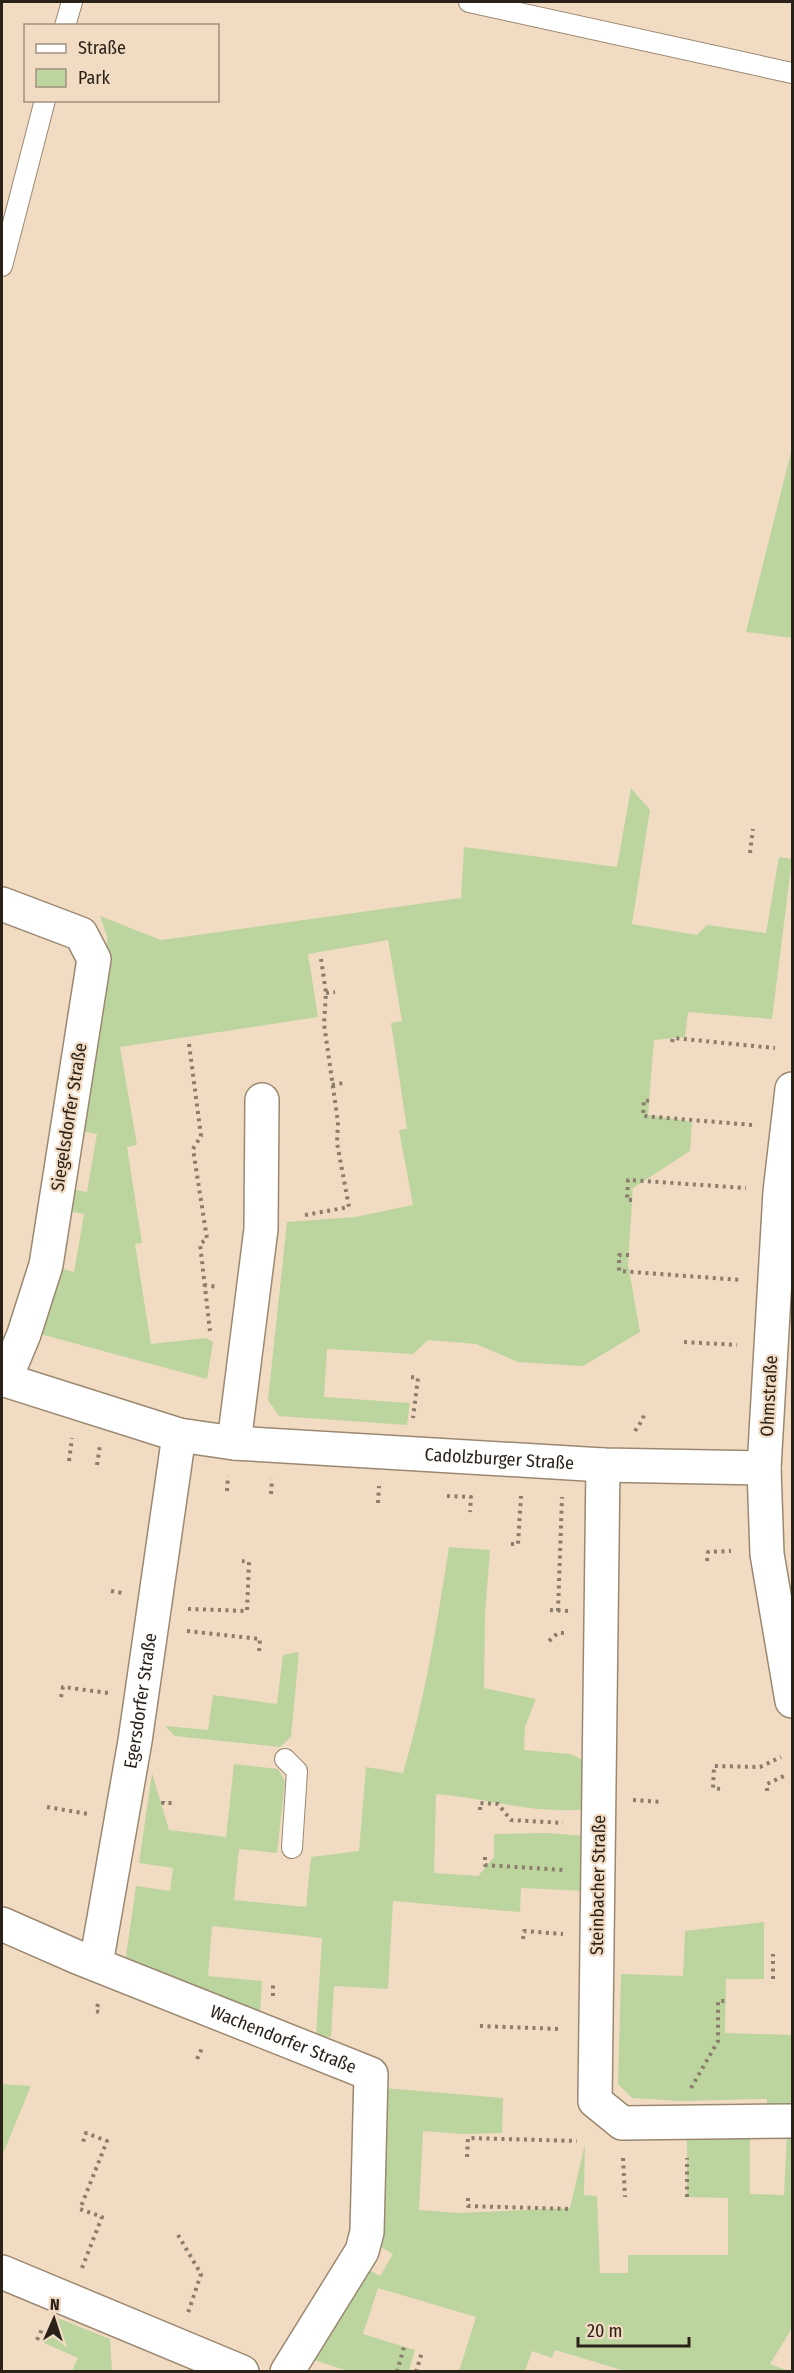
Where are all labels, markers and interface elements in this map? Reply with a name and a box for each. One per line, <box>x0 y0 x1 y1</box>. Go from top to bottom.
legend <box>24 24 219 102</box>
text: Straße <box>78 37 126 59</box>
text: Park <box>78 67 111 89</box>
street label: Siegelsdorfer Straße <box>46 1041 92 1193</box>
street label: Ohmstraße <box>756 1355 782 1437</box>
street label: Cadolzburger Straße <box>424 1443 575 1474</box>
street label: Egersdorfer Straße <box>119 1631 161 1770</box>
street label: Steinbacher Straße <box>586 1815 610 1955</box>
street label: Wachendorfer Straße <box>207 2000 360 2078</box>
north arrow <box>24 2289 84 2349</box>
text: N <box>49 2295 60 2314</box>
scale bar <box>578 2310 689 2348</box>
text: 20 m <box>587 2320 622 2342</box>

